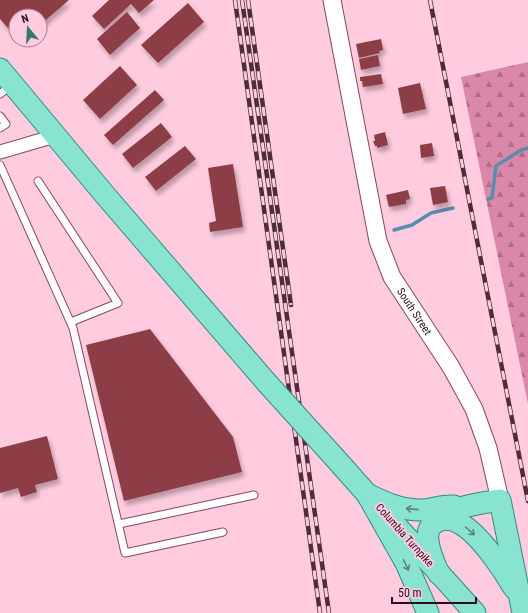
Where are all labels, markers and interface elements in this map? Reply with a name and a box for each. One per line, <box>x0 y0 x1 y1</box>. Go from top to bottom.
north arrow <box>8 8 48 48</box>
text: N <box>20 12 31 26</box>
street label: South Street <box>394 286 434 338</box>
street label: Columbia Turnpike <box>373 501 436 570</box>
one-way arrow <box>406 505 419 512</box>
one-way arrow <box>465 527 475 536</box>
one-way arrow <box>403 558 410 570</box>
scale bar <box>392 579 476 605</box>
text: 50 m <box>398 586 422 600</box>

